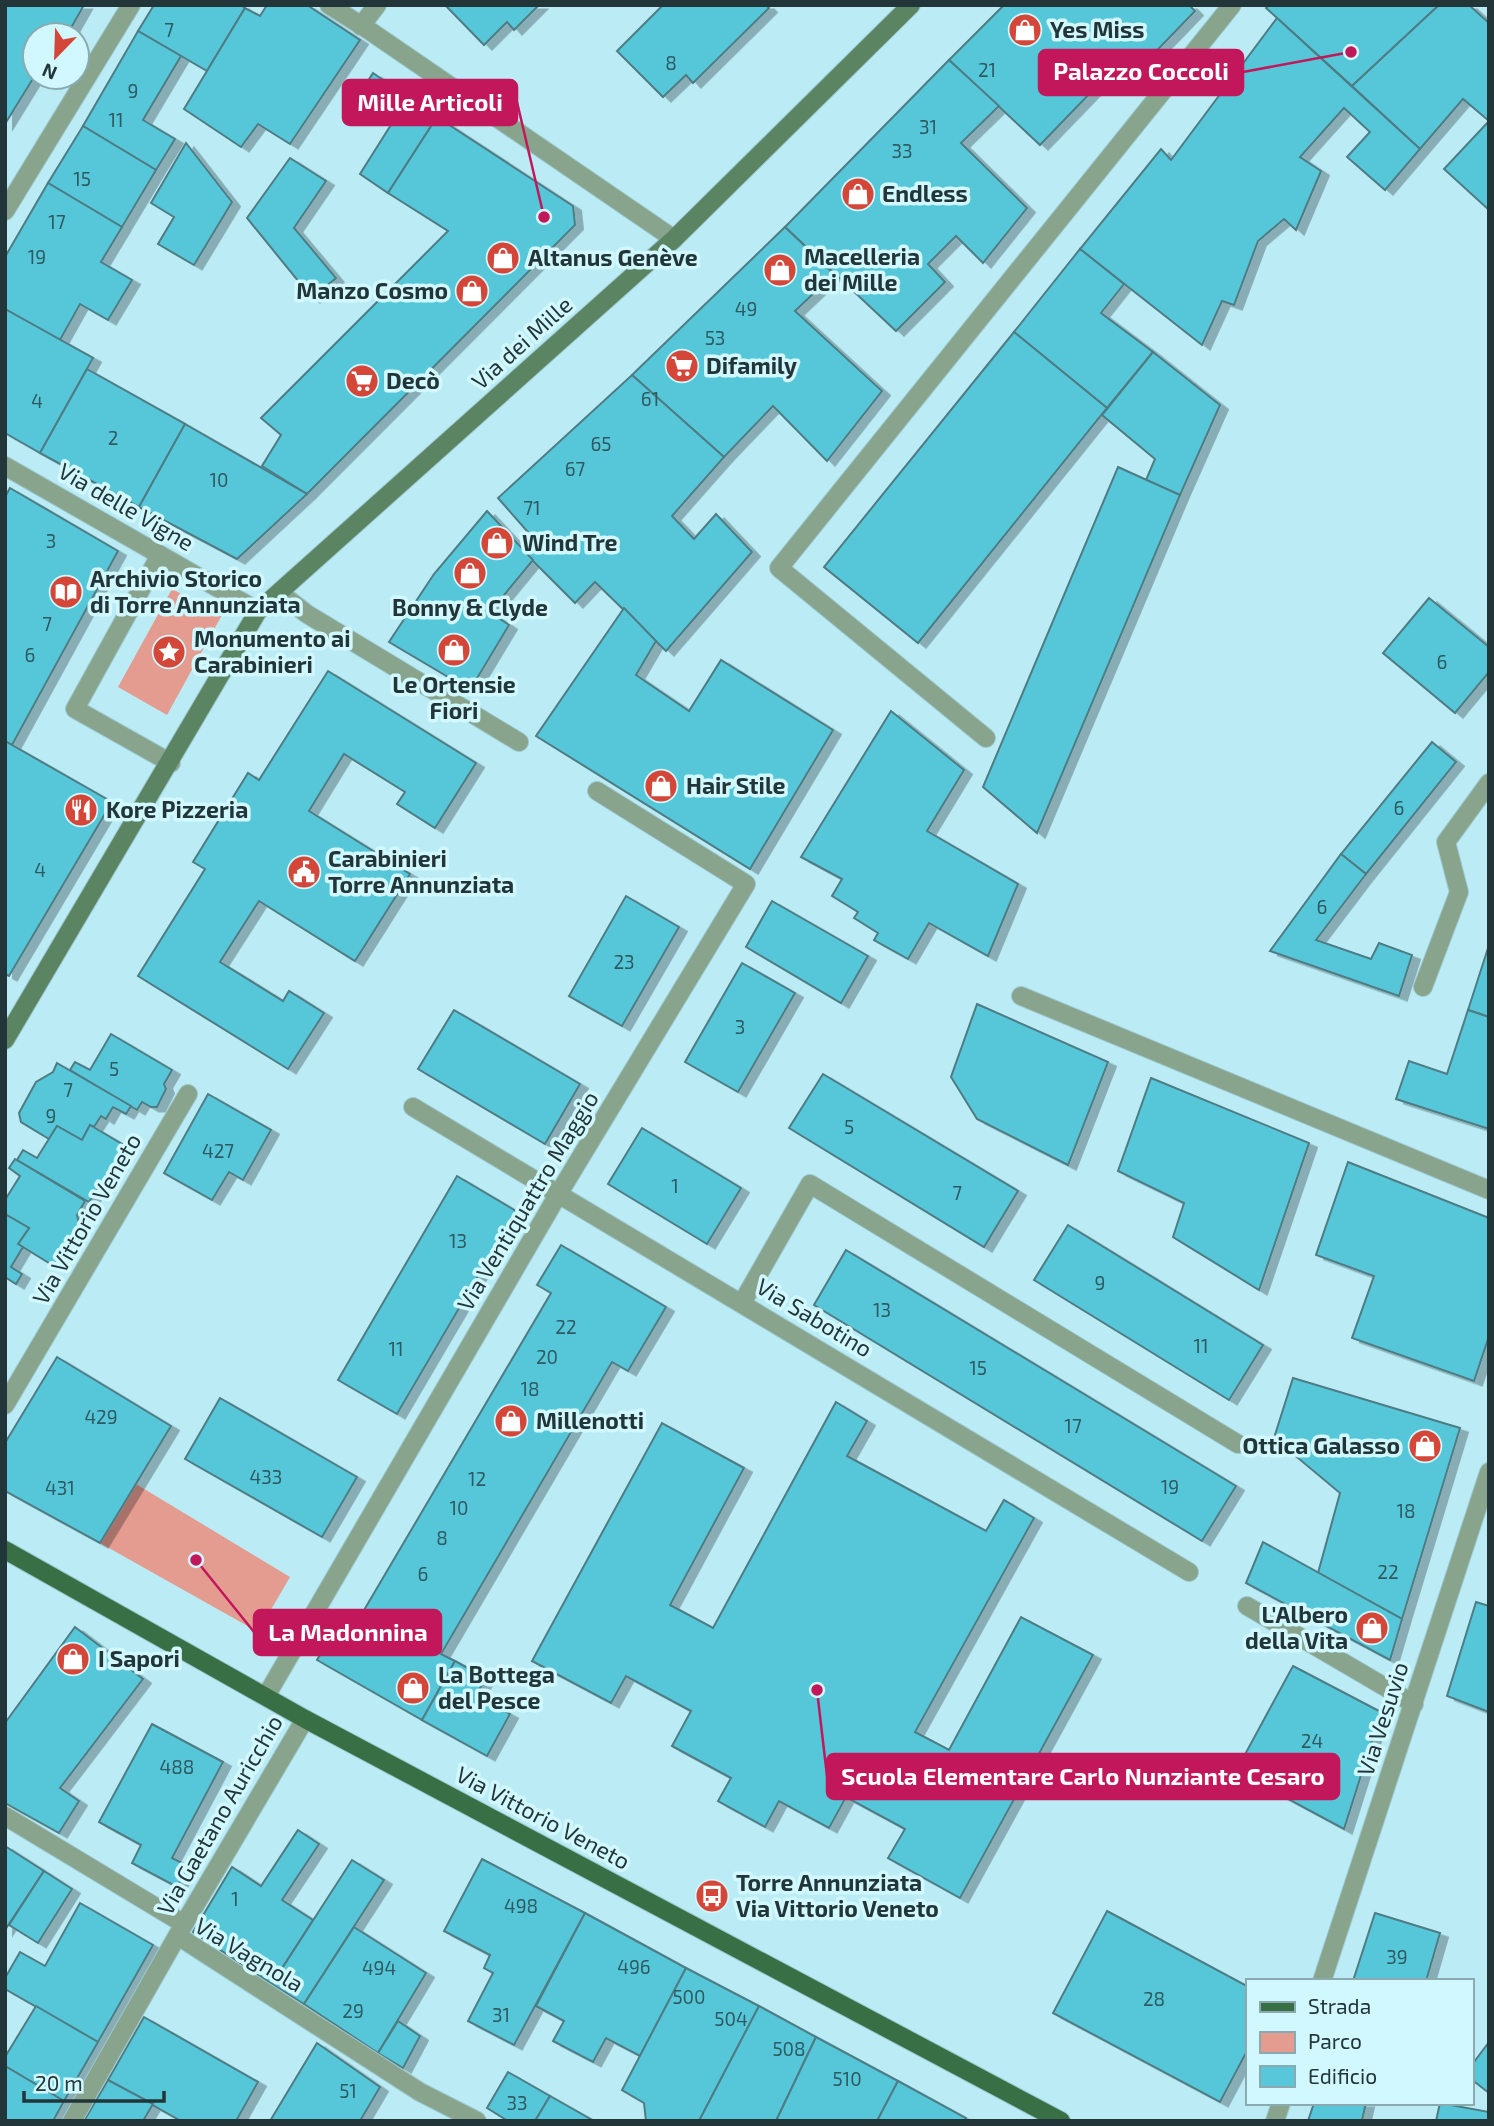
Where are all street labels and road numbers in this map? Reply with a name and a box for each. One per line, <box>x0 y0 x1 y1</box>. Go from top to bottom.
street label: Via dei Mille <box>465 290 577 395</box>
street label: Via delle Vigne <box>54 456 199 556</box>
street label: Via Ventiquattro Maggio <box>451 1086 604 1315</box>
street label: Via Vittorio Veneto <box>26 1128 146 1309</box>
street label: Via Sabotino <box>752 1272 877 1363</box>
street label: Via Vesuvio <box>1350 1658 1414 1779</box>
street label: Via Gaetano Auricchio <box>150 1710 288 1919</box>
street label: Via Vittorio Veneto <box>452 1759 635 1875</box>
street label: Via Vagnola <box>190 1911 309 1997</box>

